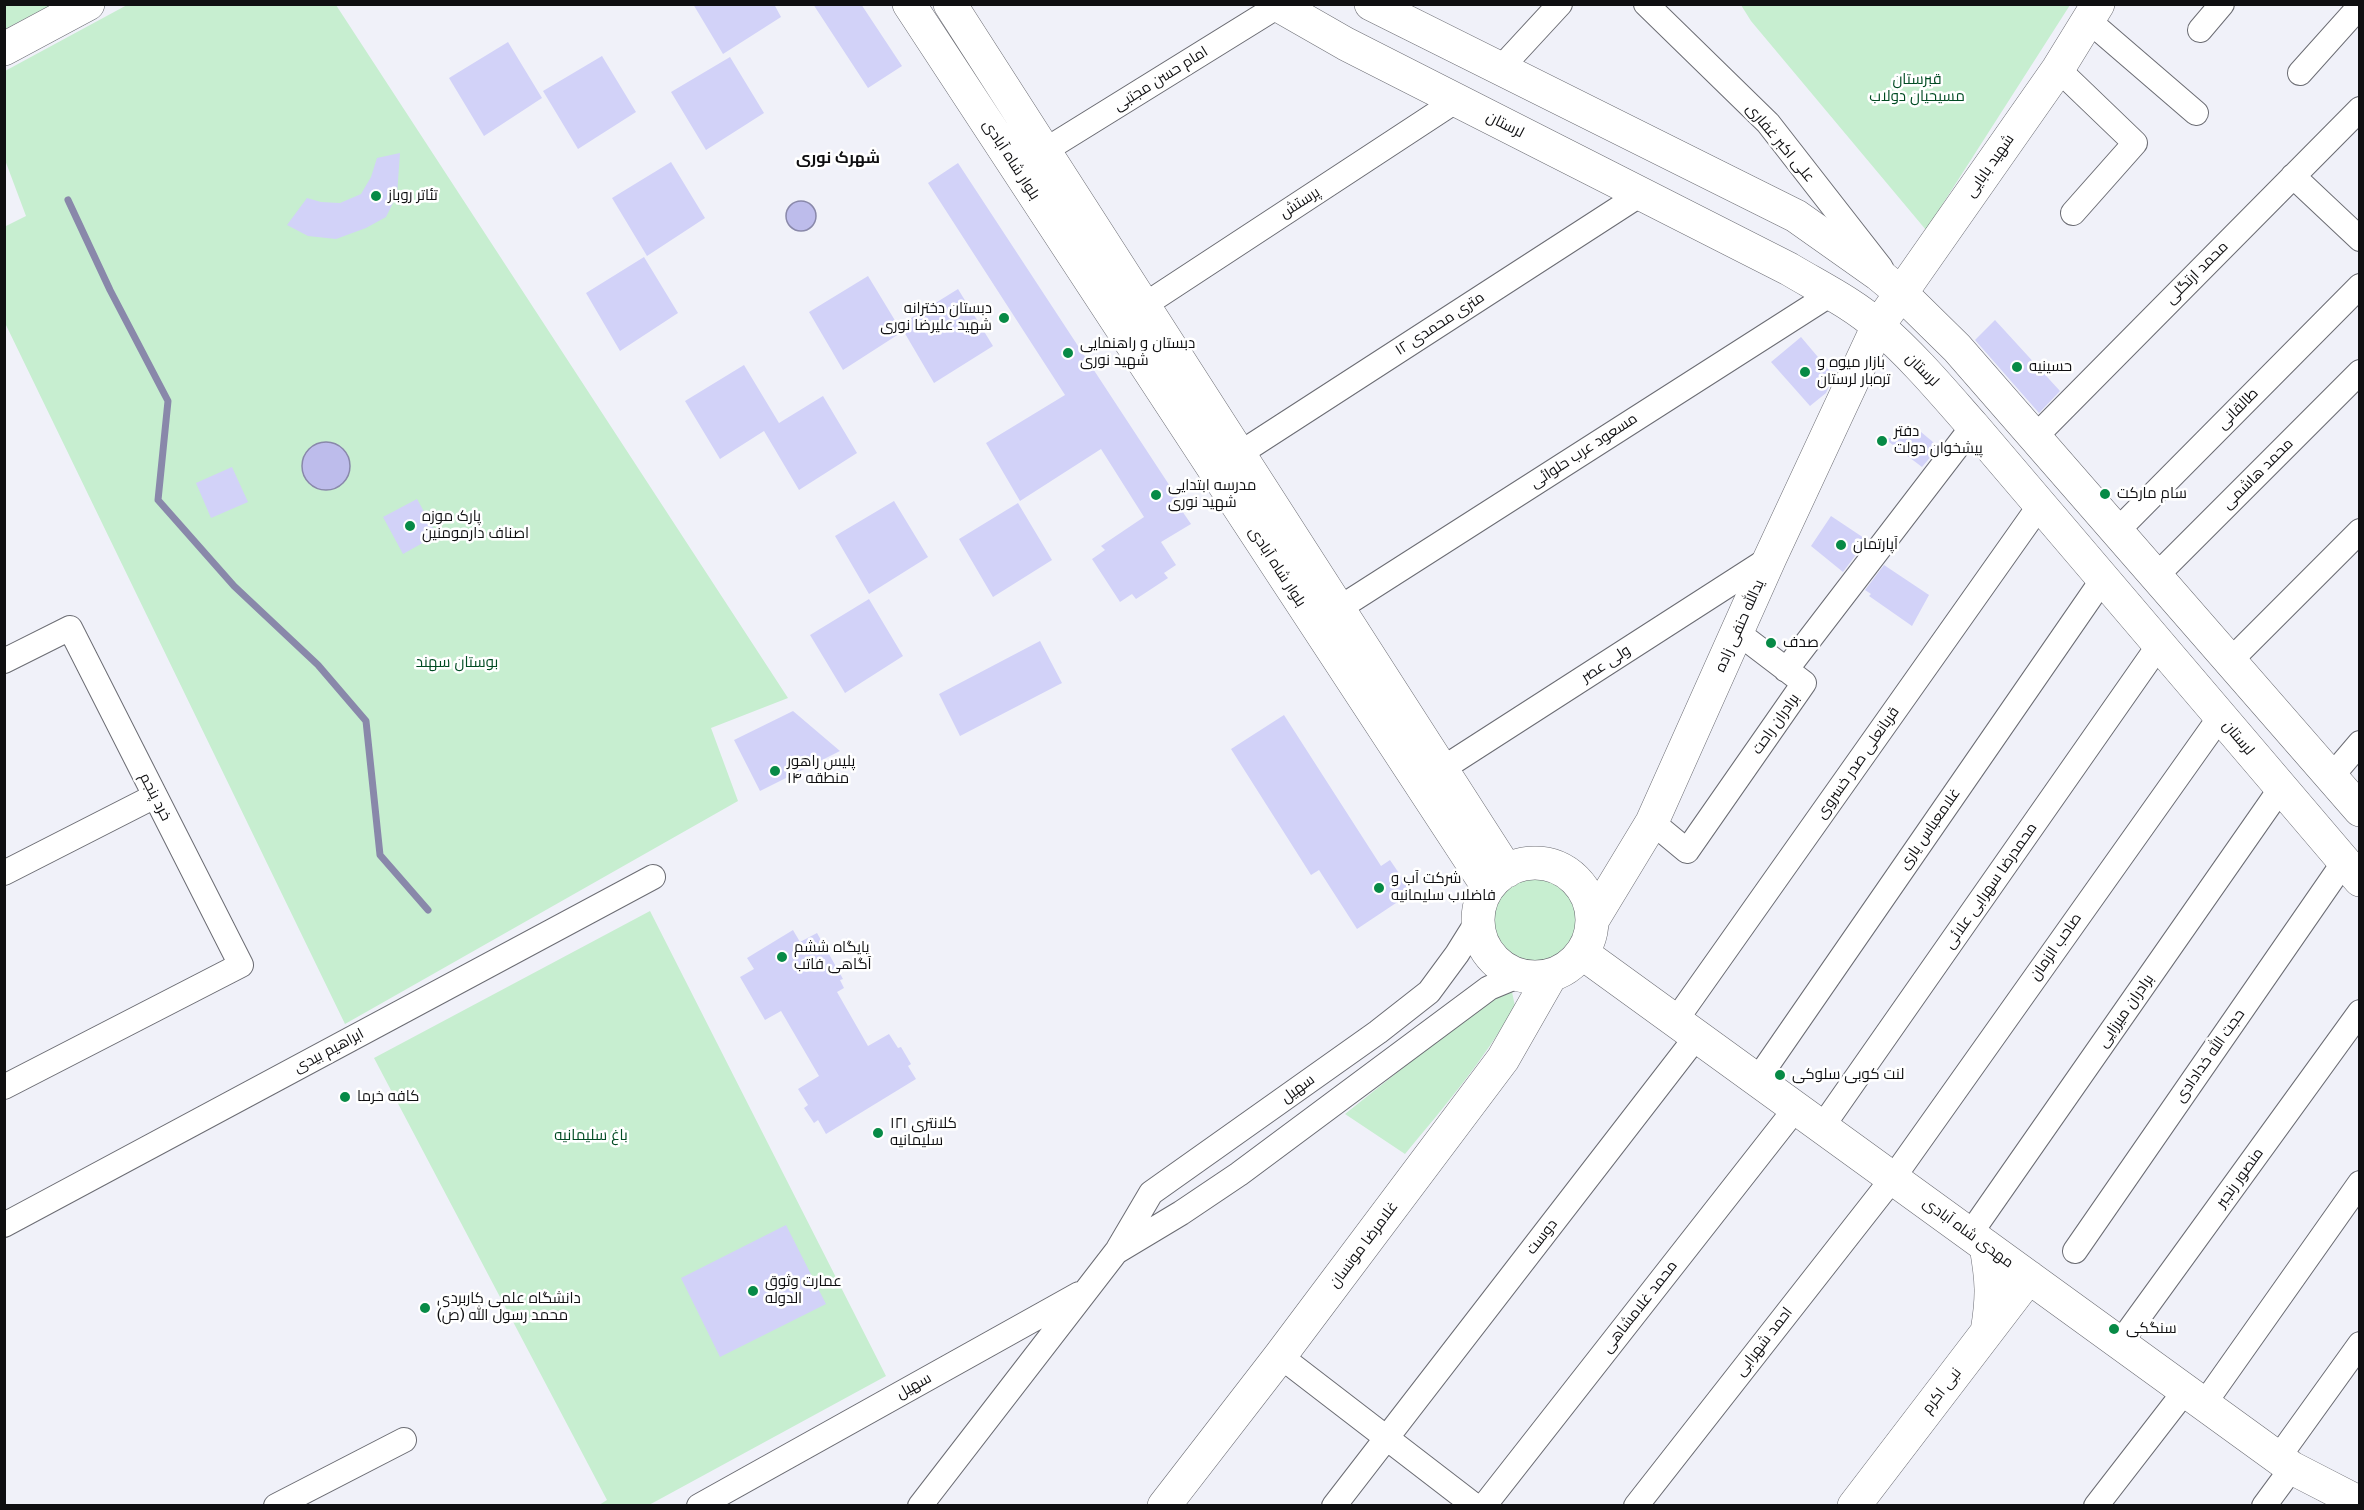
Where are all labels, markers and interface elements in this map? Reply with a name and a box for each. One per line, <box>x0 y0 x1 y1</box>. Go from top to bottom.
street label: امام حسن مجتبی <box>1111 43 1211 115</box>
park label: قبرستان مسیحیان دولاب <box>1869 71 1965 106</box>
street label: علی اکبر غفاری <box>1742 100 1818 186</box>
street label: لرستان <box>1483 108 1527 142</box>
street label: بلوار شاه آبادی <box>978 117 1044 203</box>
street label: شهید بابایی <box>1962 131 2018 201</box>
district label: شهرک نوری <box>796 149 880 169</box>
street label: پرستش <box>1277 183 1323 223</box>
place label: تئاتر روباز <box>388 187 438 205</box>
marker: تئاتر روباز <box>369 189 383 203</box>
street label: محمد ارتگلی <box>2162 238 2232 308</box>
street label: ۱۲ متری محمدی <box>1392 288 1488 360</box>
place label: دبستان دخترانه شهید علیرضا نوری <box>880 300 992 335</box>
marker: دبستان دخترانه شهید علیرضا نوری <box>997 311 1011 325</box>
place label: دبستان و راهنمایی شهید نوری <box>1080 335 1195 370</box>
marker: دبستان و راهنمایی شهید نوری <box>1061 346 1075 360</box>
street label: لرستان <box>1902 350 1942 390</box>
place label: بازار میوه و تره‌بار لرستان <box>1817 354 1890 389</box>
place label: حسینیه <box>2029 358 2072 376</box>
marker: حسینیه <box>2010 360 2024 374</box>
marker: بازار میوه و تره‌بار لرستان <box>1798 365 1812 379</box>
street label: طالقانی <box>2214 385 2262 433</box>
street label: مسعود عرب حلوائی <box>1527 410 1641 492</box>
place label: دفتر پیشخوان دولت <box>1894 423 1983 458</box>
marker: دفتر پیشخوان دولت <box>1875 434 1889 448</box>
street label: محمد هاشمی <box>2219 435 2297 513</box>
place label: مدرسه ابتدایی شهید نوری <box>1168 477 1256 512</box>
place label: سام مارکت <box>2117 485 2187 503</box>
marker: سام مارکت <box>2098 487 2112 501</box>
marker: مدرسه ابتدایی شهید نوری <box>1149 488 1163 502</box>
place label: پارک موزه اصناف دارمومنین <box>422 508 529 543</box>
marker: پارک موزه اصناف دارمومنین <box>403 519 417 533</box>
street label: بلوار شاه آبادی <box>1244 524 1310 610</box>
place label: آپارتمان <box>1853 536 1898 554</box>
marker: آپارتمان <box>1834 538 1848 552</box>
street label: یدالله حنفی زاده <box>1712 577 1768 675</box>
place label: صدف <box>1783 634 1819 652</box>
marker: صدف <box>1764 636 1778 650</box>
street label: ولی عصر <box>1578 641 1634 687</box>
park label: بوستان سهند <box>416 654 498 672</box>
street label: برادران راحت <box>1748 690 1804 758</box>
street label: قربانعلی صدر خسروی <box>1813 703 1903 823</box>
street label: لرستان <box>2218 717 2258 759</box>
place label: پلیس راهور منطقه ۱۴ <box>787 753 855 788</box>
marker: پلیس راهور منطقه ۱۴ <box>768 764 782 778</box>
street label: خرد پنجم <box>135 770 175 824</box>
street label: غلامعباس یاری <box>1895 785 1965 873</box>
street label: محمدرضا سهرابی علائی <box>1941 819 2041 953</box>
place label: شرکت آب و فاضلاب سلیمانیه <box>1391 870 1496 905</box>
marker: شرکت آب و فاضلاب سلیمانیه <box>1372 881 1386 895</box>
street label: صاحب الزمان <box>2026 910 2086 984</box>
place label: پایگاه ششم آگاهی فاتب <box>794 939 872 974</box>
marker: پایگاه ششم آگاهی فاتب <box>775 950 789 964</box>
street label: برادران میرزایی <box>2094 971 2158 1051</box>
street label: حجت الله خدادادی <box>2171 1006 2249 1106</box>
street label: ابراهیم بیدی <box>291 1025 367 1077</box>
place label: لنت کوبی سلوکی <box>1792 1066 1904 1084</box>
marker: لنت کوبی سلوکی <box>1773 1068 1787 1082</box>
street label: سهیل <box>1278 1071 1318 1107</box>
place label: کافه خرما <box>357 1088 419 1106</box>
marker: کافه خرما <box>338 1090 352 1104</box>
place label: كلانتری ١٢١ سلیمانیه <box>890 1115 957 1150</box>
marker: كلانتری ١٢١ سلیمانیه <box>871 1126 885 1140</box>
park label: باغ سلیمانیه <box>554 1127 628 1145</box>
street label: منصور رنجبر <box>2212 1145 2268 1211</box>
street label: مهدی شاه آبادی <box>1919 1194 2017 1272</box>
street label: غلامرضا مونسان <box>1326 1198 1402 1292</box>
street label: دوست <box>1523 1216 1561 1258</box>
street label: محمد غلامشاهی <box>1598 1257 1682 1357</box>
place label: عمارت وثوق الدوله <box>765 1273 842 1308</box>
marker: عمارت وثوق الدوله <box>746 1284 760 1298</box>
place label: دانشگاه علمی کاربردی محمد رسول الله (ص) <box>437 1290 581 1325</box>
marker: دانشگاه علمی کاربردی محمد رسول الله (ص) <box>418 1301 432 1315</box>
street label: احمد شهرابی <box>1731 1304 1797 1380</box>
place label: سنگکی <box>2126 1320 2177 1338</box>
marker: سنگکی <box>2107 1322 2121 1336</box>
street label: نبی اکرم <box>1919 1365 1965 1417</box>
street label: سهیل <box>893 1369 935 1403</box>

